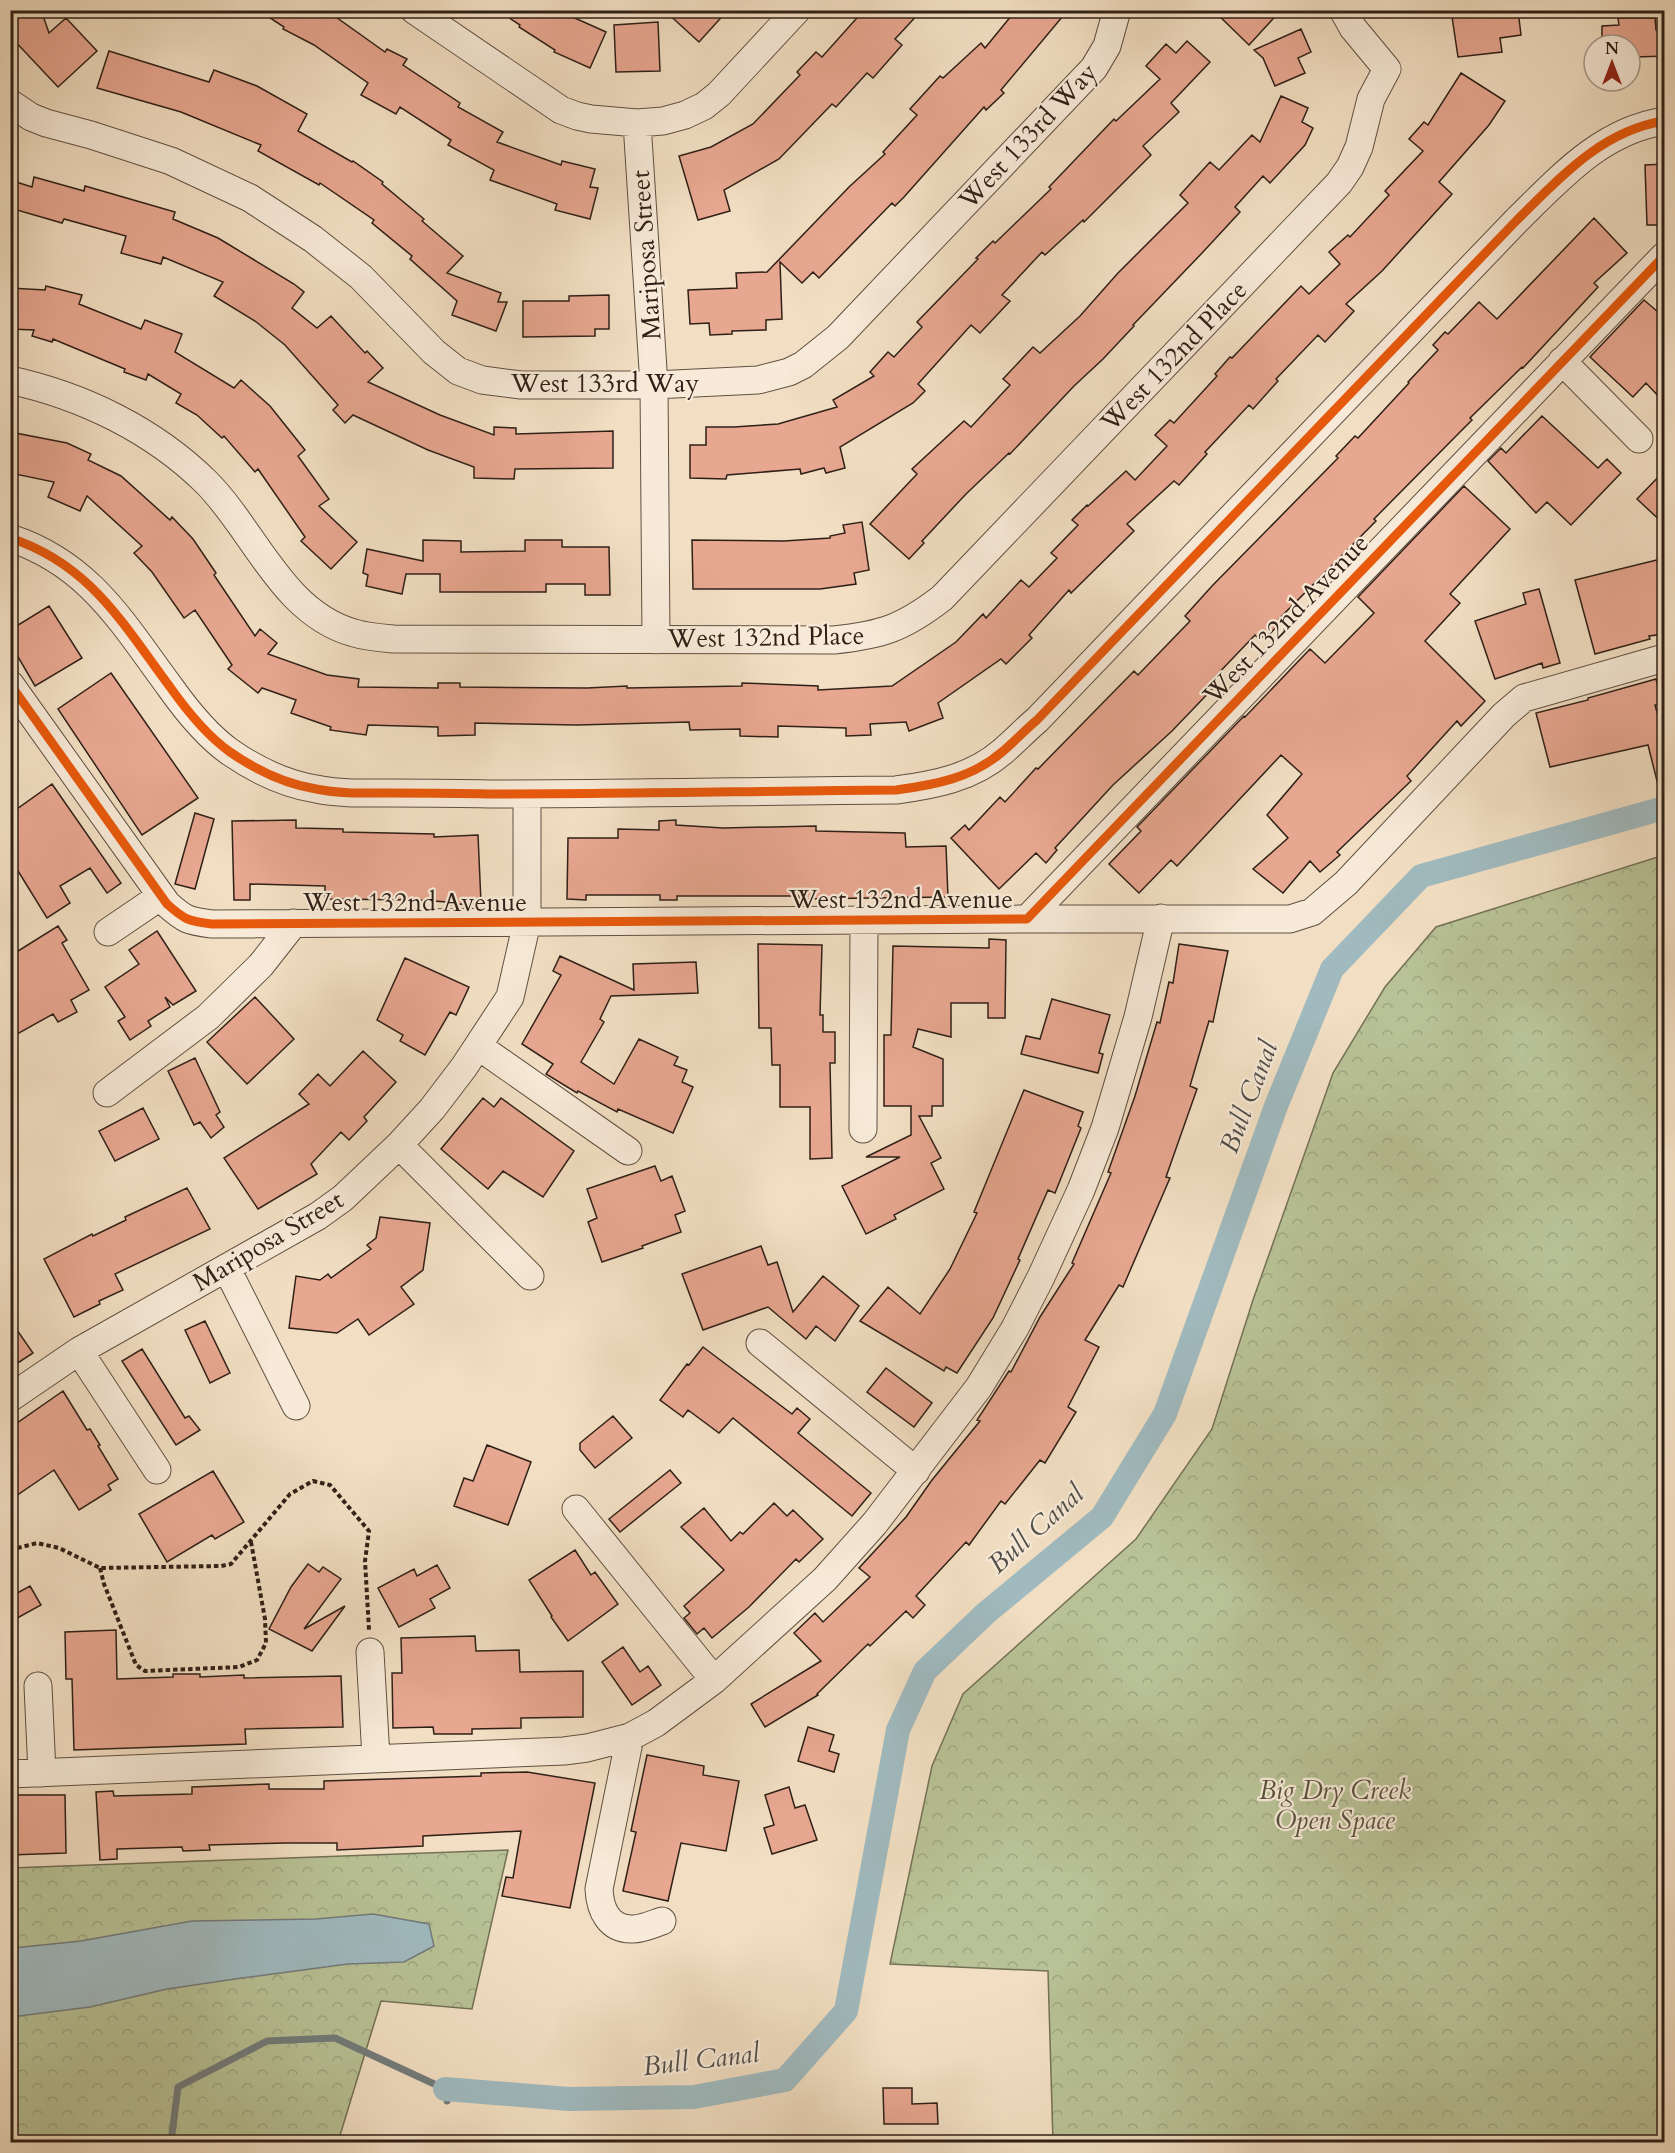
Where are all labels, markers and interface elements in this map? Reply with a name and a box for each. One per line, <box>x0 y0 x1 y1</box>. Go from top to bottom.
north arrow <box>1582 33 1642 93</box>
text: N <box>1605 38 1619 60</box>
street label: West 133rd Way <box>950 55 1105 218</box>
street label: Mariposa Street <box>623 169 669 341</box>
street label: West 132nd Place <box>1092 273 1255 440</box>
street label: West 133rd Way <box>510 366 699 401</box>
street label: West 132nd Avenue <box>1195 526 1376 713</box>
street label: West 132nd Place <box>666 618 865 656</box>
street label: West 132nd Avenue <box>788 882 1013 917</box>
street label: West 132nd Avenue <box>302 885 527 920</box>
water label: Bull Canal <box>1211 1035 1288 1158</box>
street label: Mariposa Street <box>186 1182 350 1300</box>
water label: Bull Canal <box>980 1476 1093 1582</box>
park label: Big Dry Creek Open Space <box>1259 1773 1411 1838</box>
water label: Bull Canal <box>640 2034 762 2086</box>

